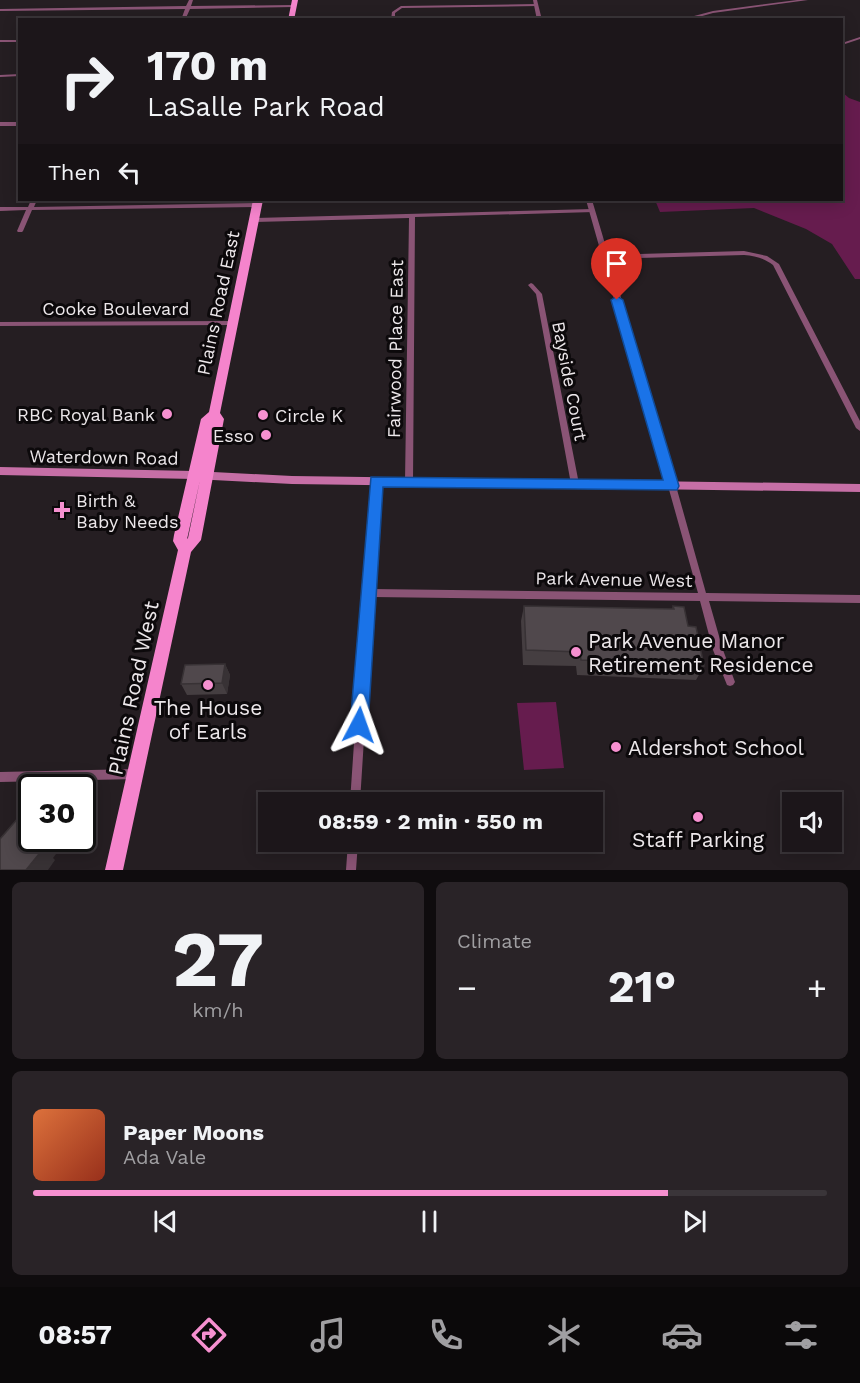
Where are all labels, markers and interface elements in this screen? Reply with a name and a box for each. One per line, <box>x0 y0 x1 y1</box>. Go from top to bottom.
text: 170 m <box>147 41 268 90</box>
icon: right <box>48 42 126 120</box>
text: LaSalle Park Road <box>147 91 385 123</box>
icon: left <box>113 156 146 189</box>
text: Then <box>48 160 101 185</box>
street label: Plains Road East <box>192 228 244 377</box>
pin <box>591 238 642 300</box>
icon: arrive <box>600 247 633 280</box>
street label: Fairwood Place East <box>383 259 407 438</box>
street label: Cooke Boulevard <box>42 298 190 319</box>
street label: Bayside Court <box>548 320 592 443</box>
place label: RBC Royal Bank <box>17 404 155 425</box>
place label: Circle K <box>275 405 343 426</box>
marker: RBC Royal Bank <box>160 407 174 421</box>
marker: Circle K <box>256 408 270 422</box>
place label: Esso <box>213 425 254 446</box>
marker: Esso <box>259 428 273 442</box>
street label: Waterdown Road <box>29 445 179 469</box>
place label: Birth & Baby Needs <box>76 490 179 532</box>
marker: Birth & Baby Needs <box>53 501 71 519</box>
street label: Park Avenue West <box>535 567 693 591</box>
street label: Plains Road West <box>102 598 164 777</box>
place label: Park Avenue Manor Retirement Residence <box>588 628 814 677</box>
marker: Park Avenue Manor Retirement Residence <box>569 645 583 659</box>
marker: The House of Earls <box>201 678 215 692</box>
position arrow <box>327 693 391 757</box>
place label: The House of Earls <box>154 695 262 744</box>
place label: Aldershot School <box>628 735 805 760</box>
marker: Aldershot School <box>609 740 623 754</box>
speed limit sign: 30 <box>18 774 96 852</box>
map controls <box>782 792 842 852</box>
button: sound <box>782 792 842 852</box>
text: 08:59 · 2 min · 550 m <box>318 809 543 834</box>
marker: Staff Parking <box>691 810 705 824</box>
place label: Staff Parking <box>632 827 765 852</box>
text: 27 <box>172 913 264 1005</box>
text: Climate <box>457 929 532 953</box>
text: 21° <box>608 960 676 1013</box>
text: − <box>457 968 477 1007</box>
text: + <box>807 968 827 1007</box>
text: km/h <box>192 998 244 1022</box>
text: Paper Moons <box>123 1120 264 1145</box>
text: Ada Vale <box>123 1145 206 1169</box>
icon: previous <box>149 1205 182 1238</box>
icon: pause <box>413 1205 446 1238</box>
icon: next <box>678 1205 711 1238</box>
icon: directions <box>188 1314 230 1356</box>
icon: music <box>307 1314 349 1356</box>
icon: phone <box>425 1314 467 1356</box>
icon: climate <box>543 1314 585 1356</box>
icon: car <box>661 1314 703 1356</box>
icon: filters <box>780 1314 822 1356</box>
text: 08:57 <box>38 1319 112 1351</box>

